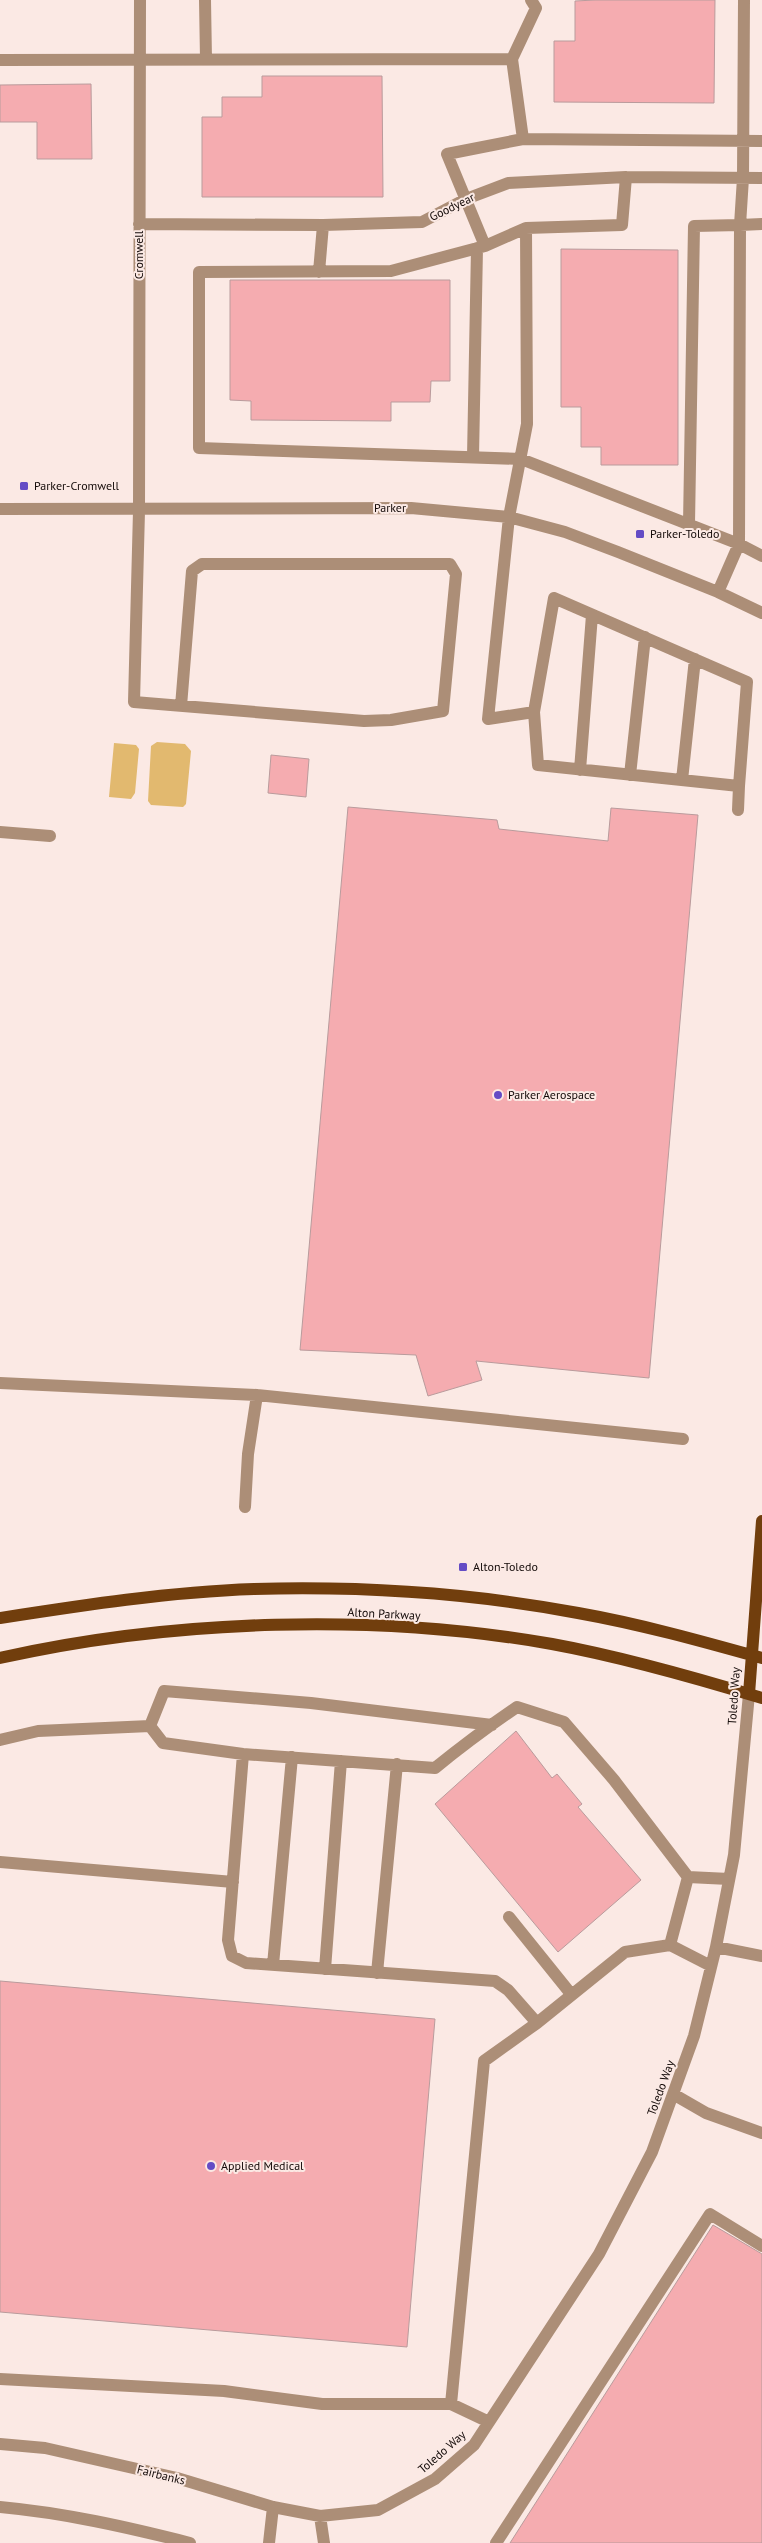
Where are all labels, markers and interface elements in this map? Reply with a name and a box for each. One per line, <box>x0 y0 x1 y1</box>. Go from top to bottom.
street label: Goodyear <box>427 189 477 224</box>
street label: Cromwell <box>131 230 146 279</box>
place label: Parker-Cromwell <box>34 478 120 493</box>
marker: Parker-Cromwell <box>18 480 30 492</box>
street label: Parker <box>374 500 406 515</box>
place label: Parker-Toledo <box>650 526 719 541</box>
marker: Parker-Toledo <box>634 528 646 540</box>
place label: Parker Aerospace <box>508 1087 595 1102</box>
marker: Parker Aerospace <box>492 1089 504 1101</box>
place label: Alton-Toledo <box>473 1559 538 1574</box>
marker: Alton-Toledo <box>457 1561 469 1573</box>
street label: Alton Parkway <box>347 1604 421 1623</box>
street label: Toledo Way <box>724 1666 743 1725</box>
street label: Toledo Way <box>644 2058 678 2118</box>
place label: Applied Medical <box>221 2158 304 2173</box>
marker: Applied Medical <box>205 2160 217 2172</box>
street label: Toledo Way <box>415 2427 469 2476</box>
street label: Fairbanks <box>135 2461 187 2488</box>

